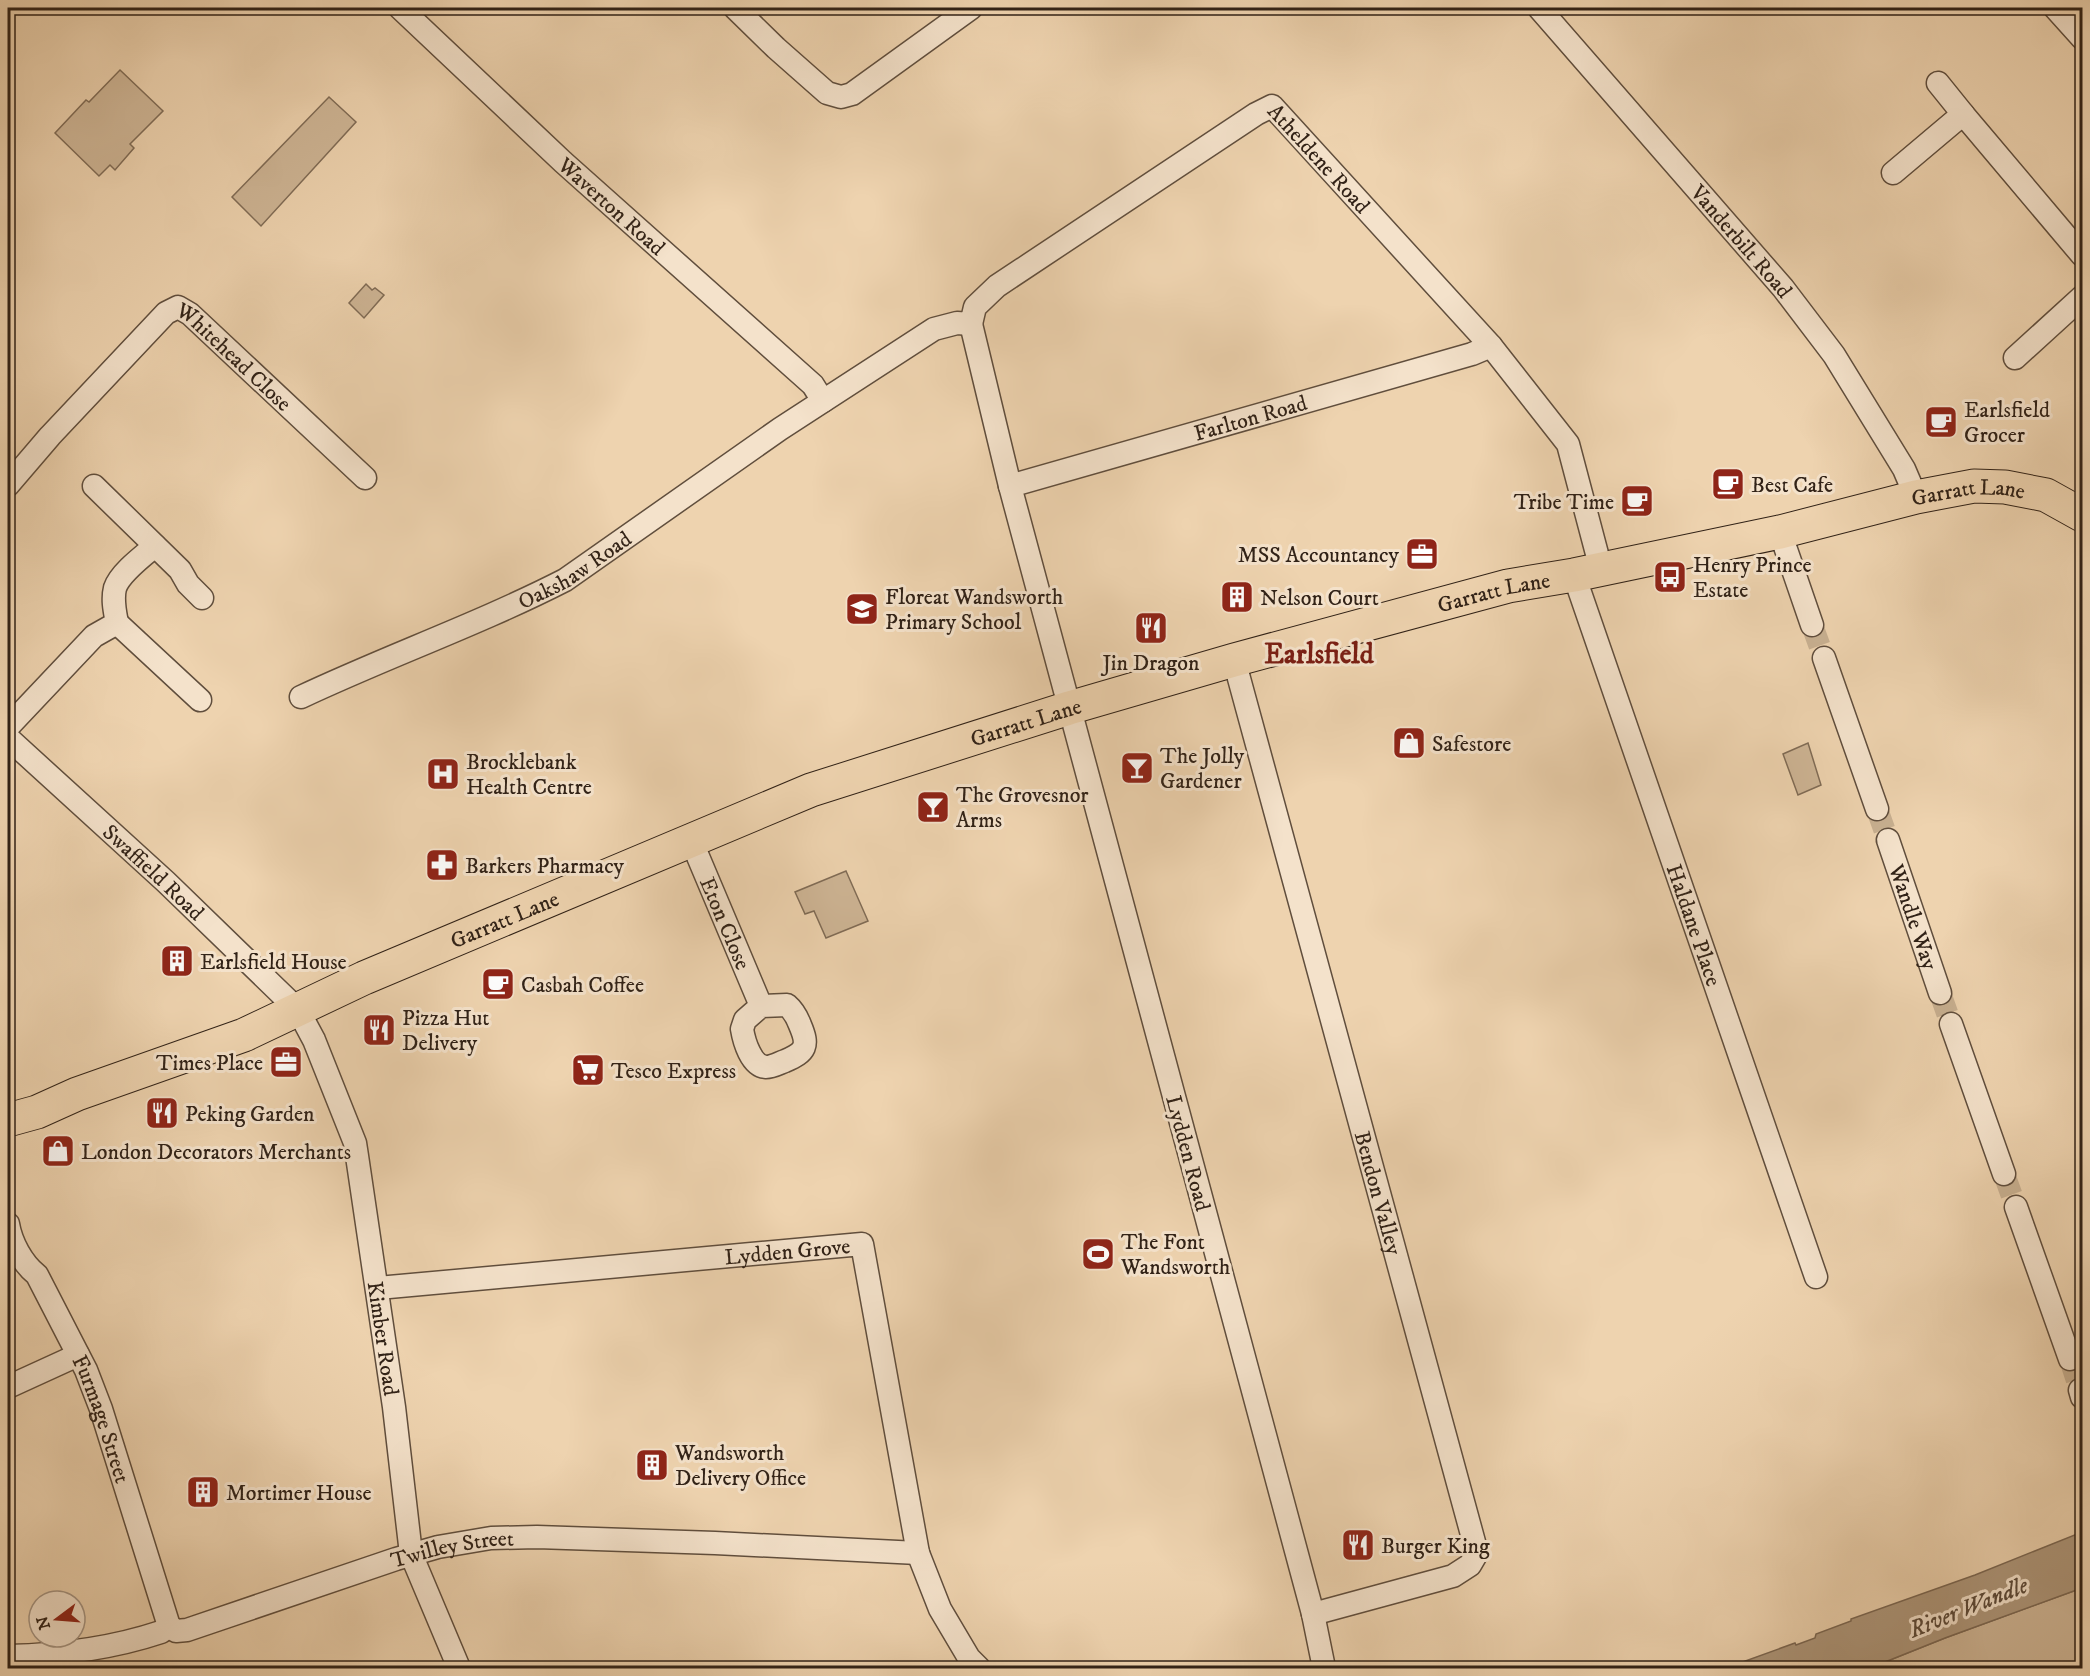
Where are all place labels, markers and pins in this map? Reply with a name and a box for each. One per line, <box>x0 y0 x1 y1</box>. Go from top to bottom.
place label: Earlsfield Grocer <box>1964 397 2050 449</box>
cafe icon: Earlsfield Grocer <box>1923 404 1959 440</box>
cafe icon: Best Cafe <box>1710 466 1746 502</box>
place label: Best Cafe <box>1751 472 1833 499</box>
cafe icon: Tribe Time <box>1619 483 1655 519</box>
place label: Tribe Time <box>1514 489 1614 516</box>
office icon: MSS Accountancy <box>1404 536 1440 572</box>
place label: MSS Accountancy <box>1238 542 1400 569</box>
place label: Henry Prince Estate <box>1693 552 1812 604</box>
bus stop icon: Henry Prince Estate <box>1652 559 1688 595</box>
building icon: Nelson Court <box>1219 579 1255 615</box>
place label: Floreat Wandsworth Primary School <box>885 584 1064 636</box>
place label: Nelson Court <box>1260 585 1379 612</box>
school or university icon: Floreat Wandsworth Primary School <box>844 591 880 627</box>
restaurant icon: Jin Dragon <box>1133 610 1169 646</box>
place label: Jin Dragon <box>1100 650 1200 677</box>
shop icon: Safestore <box>1391 725 1427 761</box>
place label: Safestore <box>1432 731 1511 758</box>
place label: The Jolly Gardener <box>1160 743 1245 795</box>
place label: Brocklebank Health Centre <box>466 749 592 801</box>
bar icon: The Jolly Gardener <box>1119 750 1155 786</box>
hospital icon: Brocklebank Health Centre <box>425 756 461 792</box>
place label: The Grovesnor Arms <box>956 782 1089 834</box>
bar icon: The Grovesnor Arms <box>915 789 951 825</box>
pharmacy icon: Barkers Pharmacy <box>424 847 460 883</box>
place label: Barkers Pharmacy <box>465 853 625 880</box>
building icon: Earlsfield House <box>159 943 195 979</box>
place label: Earlsfield House <box>200 949 347 976</box>
cafe icon: Casbah Coffee <box>480 966 516 1002</box>
place label: Casbah Coffee <box>521 972 644 999</box>
place label: Pizza Hut Delivery <box>402 1005 489 1057</box>
restaurant icon: Pizza Hut Delivery <box>361 1012 397 1048</box>
office icon: Times Place <box>268 1044 304 1080</box>
place label: Times Place <box>156 1050 263 1077</box>
supermarket icon: Tesco Express <box>570 1052 606 1088</box>
place label: Tesco Express <box>611 1058 736 1085</box>
restaurant icon: Peking Garden <box>144 1095 180 1131</box>
place label: Peking Garden <box>185 1101 315 1128</box>
shop icon: London Decorators Merchants <box>40 1133 76 1169</box>
place label: London Decorators Merchants <box>81 1139 351 1166</box>
place label: The Font Wandsworth <box>1120 1229 1231 1281</box>
sports icon: The Font Wandsworth <box>1080 1236 1116 1272</box>
place label: Wandsworth Delivery Office <box>674 1440 806 1492</box>
building icon: Wandsworth Delivery Office <box>634 1447 670 1483</box>
building icon: Mortimer House <box>185 1474 221 1510</box>
place label: Mortimer House <box>226 1480 372 1507</box>
restaurant icon: Burger King <box>1340 1527 1376 1563</box>
place label: Burger King <box>1381 1533 1490 1560</box>

